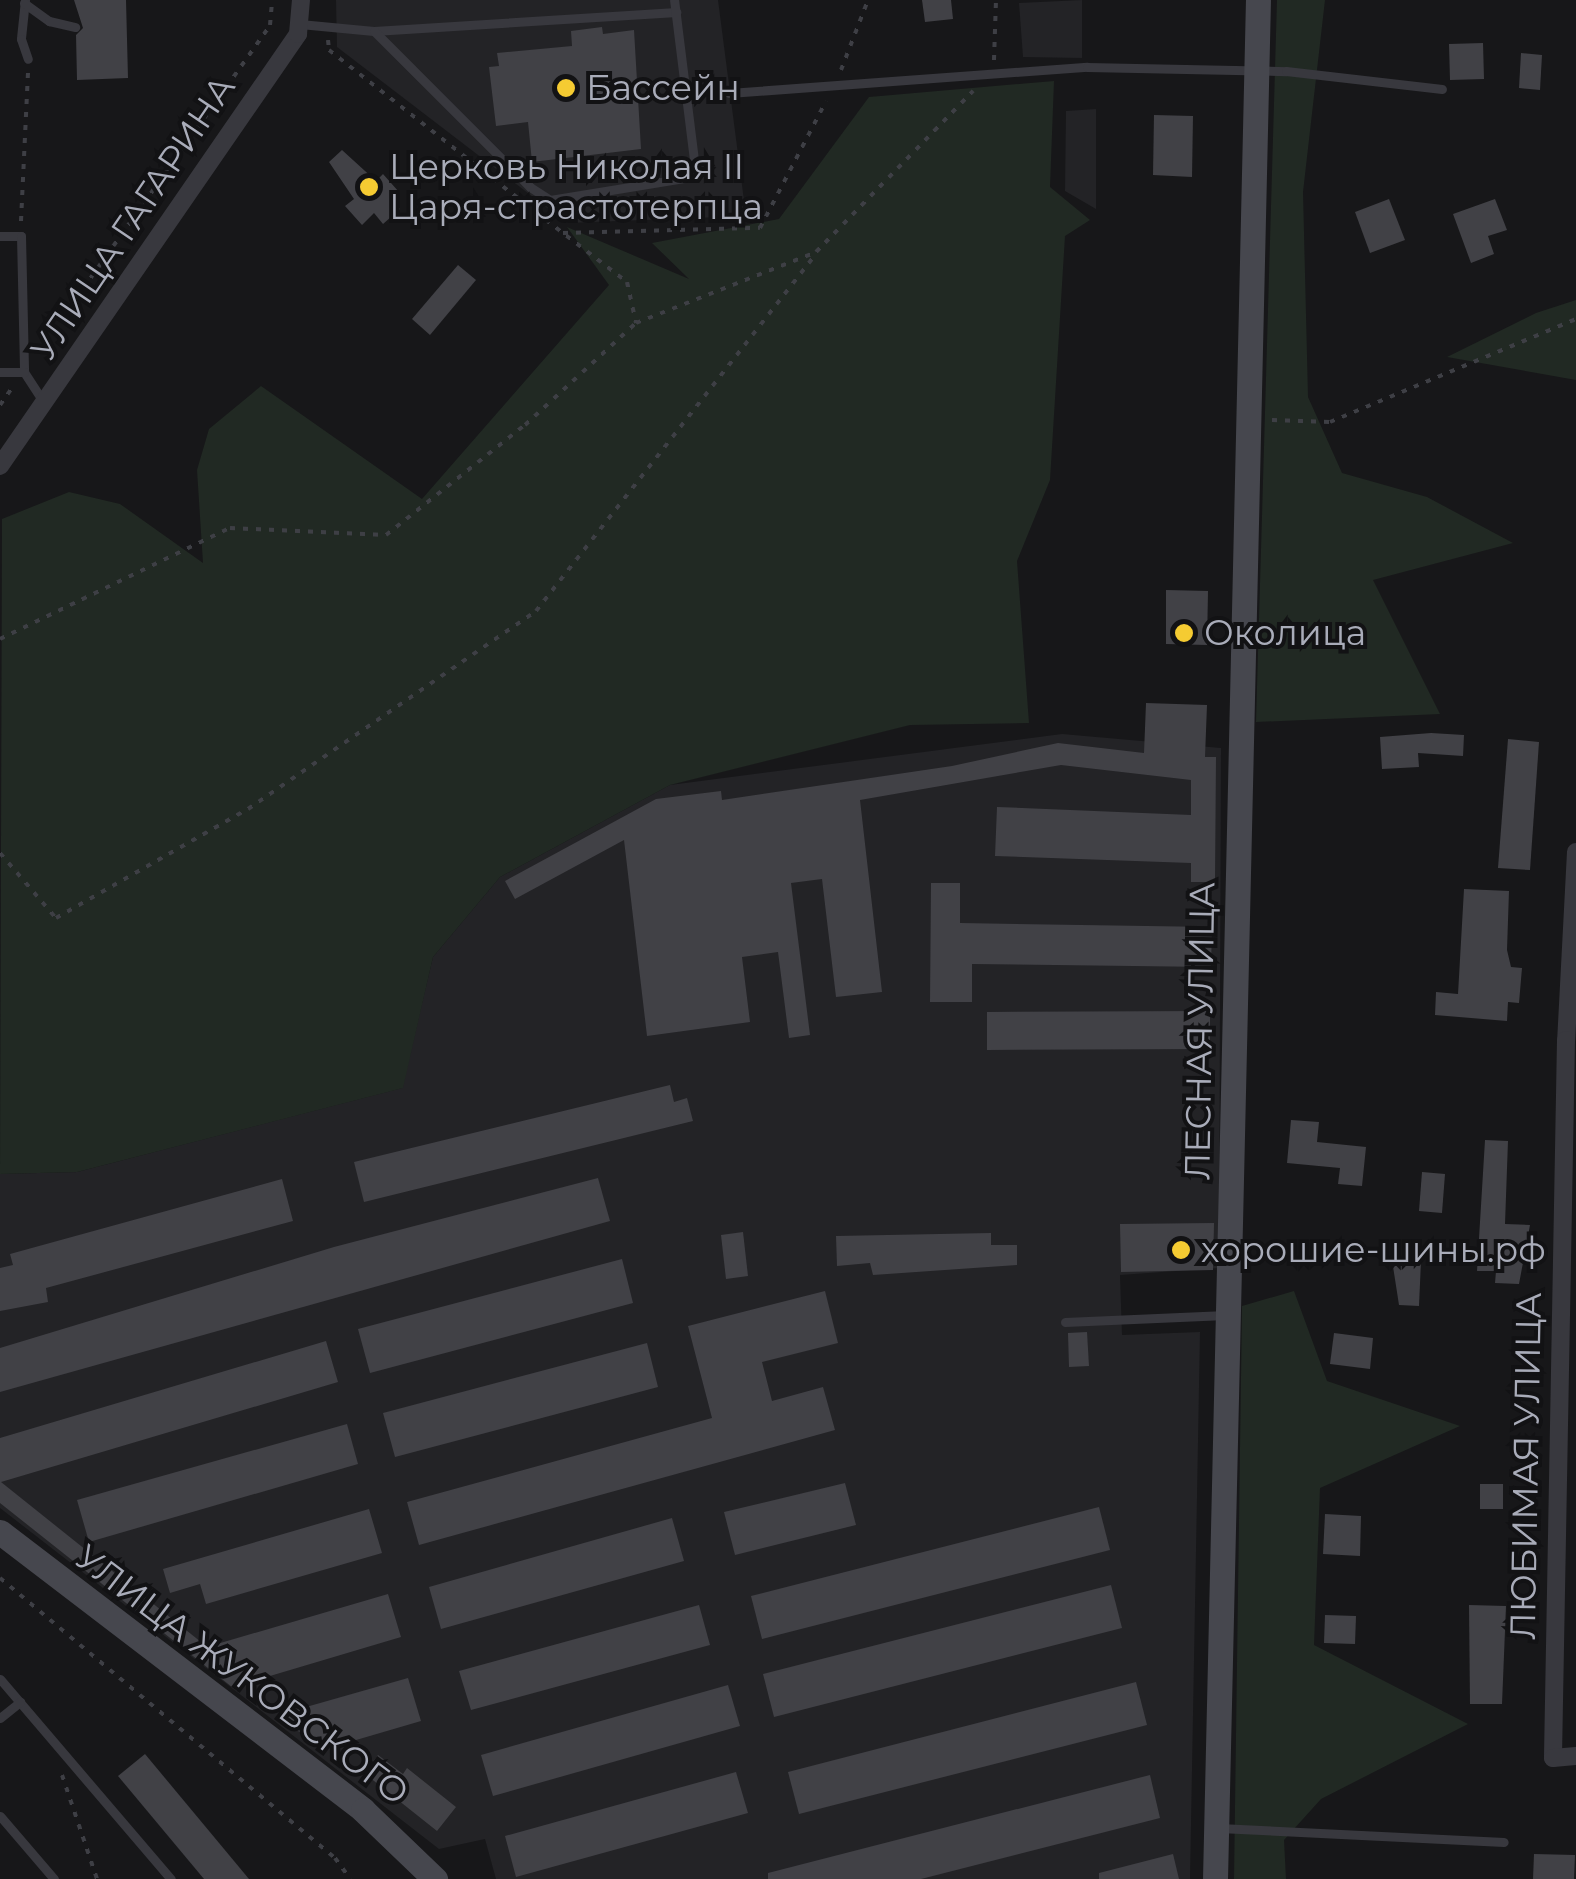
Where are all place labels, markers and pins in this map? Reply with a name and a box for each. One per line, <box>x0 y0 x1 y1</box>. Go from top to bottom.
place label: Бассейн <box>586 67 740 109</box>
marker: Бассейн <box>555 77 577 99</box>
place label: Церковь Николая II Царя-страстотерпца <box>389 146 763 228</box>
marker: Церковь Николая II Царя-страстотерпца <box>358 176 380 198</box>
place label: Околица <box>1204 612 1366 654</box>
marker: Околица <box>1173 622 1195 644</box>
place label: хорошие-шины.рф <box>1201 1229 1546 1271</box>
marker: хорошие-шины.рф <box>1170 1239 1192 1261</box>

